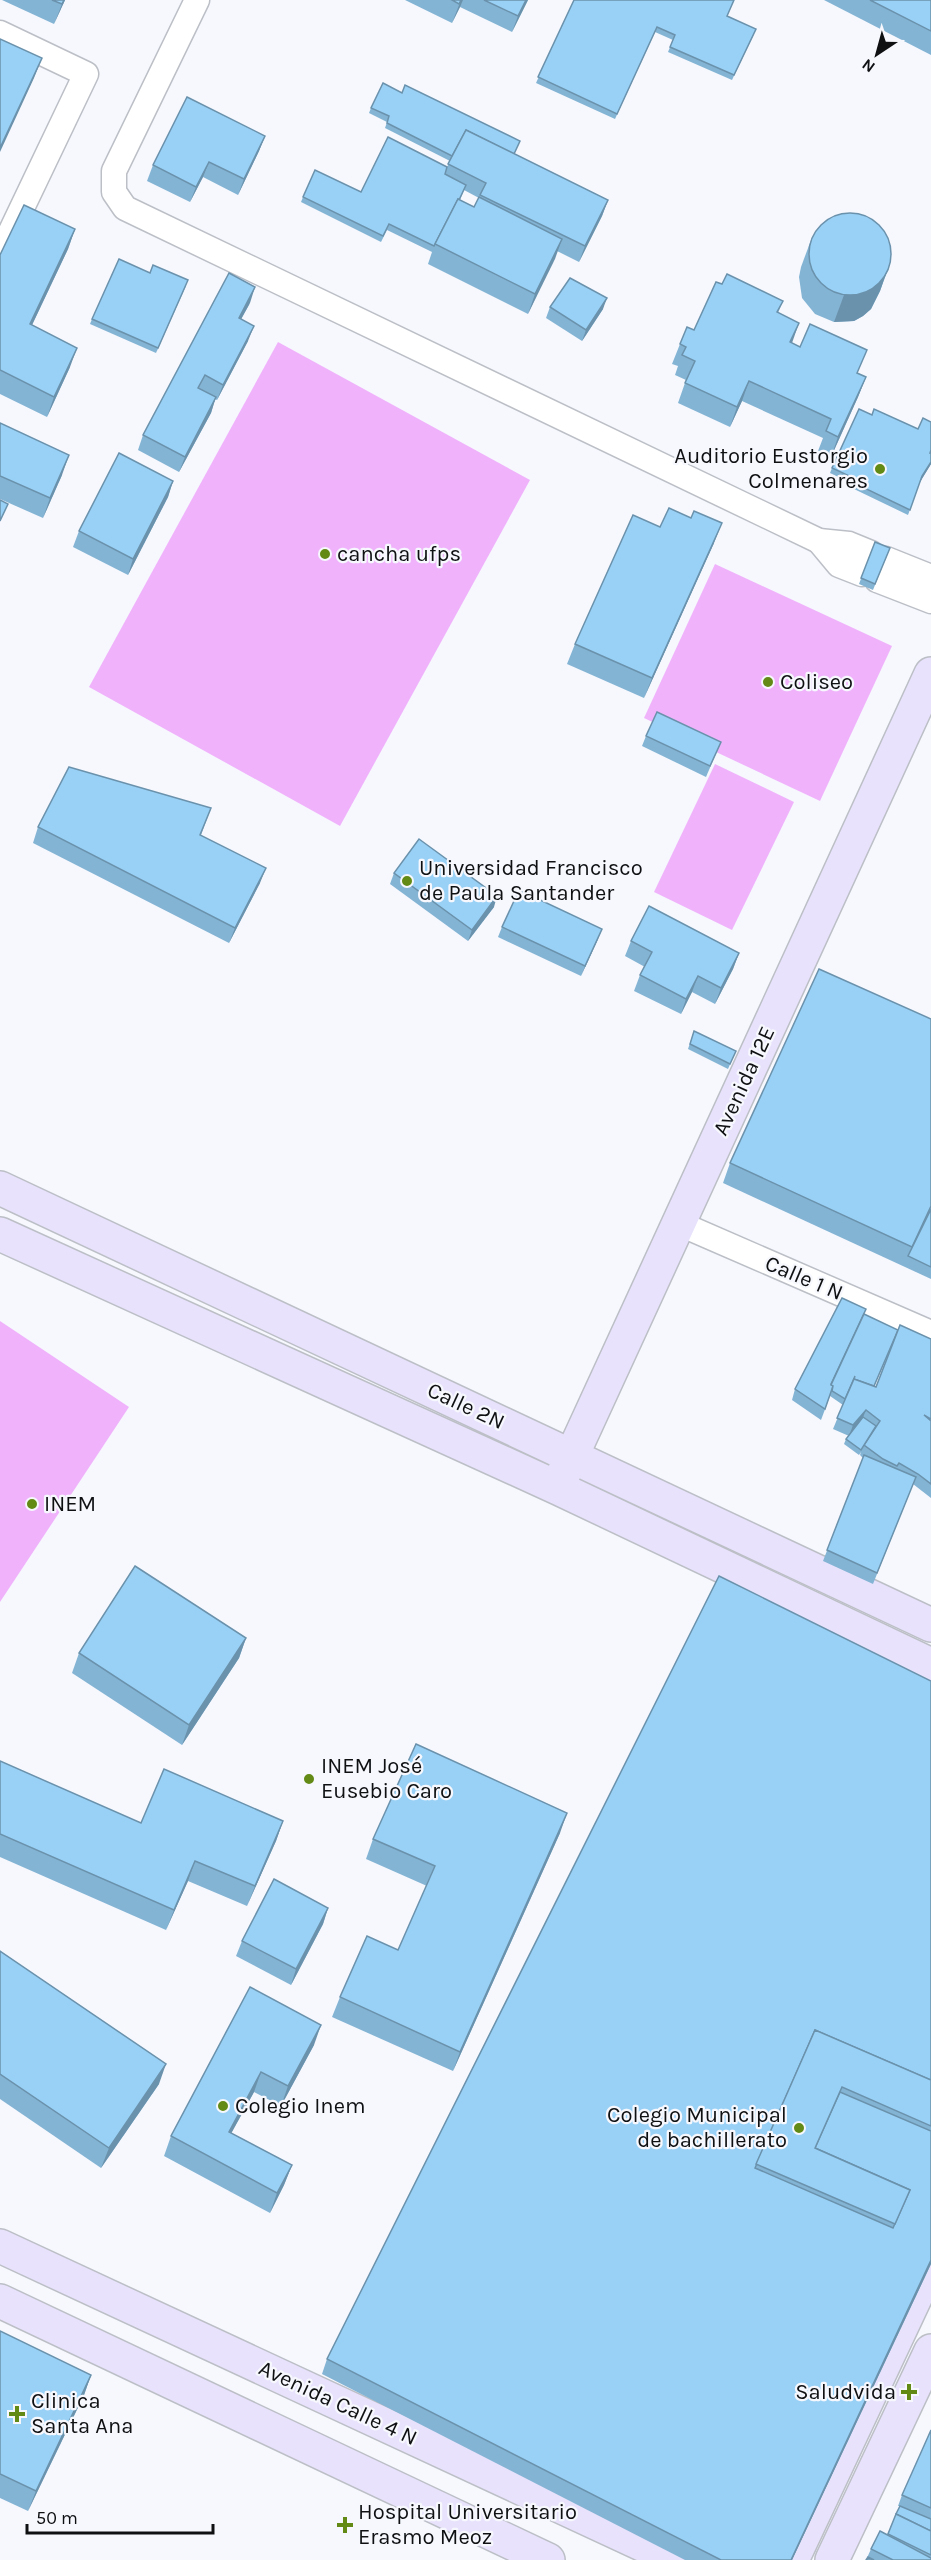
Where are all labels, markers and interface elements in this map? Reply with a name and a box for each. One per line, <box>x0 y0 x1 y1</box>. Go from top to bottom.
north arrow <box>847 24 907 84</box>
text: N <box>858 55 879 77</box>
place label: Auditorio Eustorgio Colmenares <box>674 443 868 494</box>
marker: Auditorio Eustorgio Colmenares <box>873 462 887 476</box>
place label: cancha ufps <box>337 541 461 567</box>
marker: cancha ufps <box>318 547 332 561</box>
place label: Coliseo <box>780 669 853 695</box>
marker: Coliseo <box>761 675 775 689</box>
place label: Universidad Francisco de Paula Santander <box>419 855 643 906</box>
marker: Universidad Francisco de Paula Santander <box>400 874 414 888</box>
street label: Avenida 12E <box>707 1022 781 1140</box>
street label: Calle 1 N <box>761 1250 847 1306</box>
street label: Calle 2N <box>423 1377 509 1435</box>
place label: INEM <box>44 1491 96 1517</box>
marker: INEM <box>25 1497 39 1511</box>
place label: INEM José Eusebio Caro <box>321 1753 452 1804</box>
marker: INEM José Eusebio Caro <box>302 1772 316 1786</box>
place label: Colegio Inem <box>235 2093 366 2119</box>
marker: Colegio Inem <box>216 2099 230 2113</box>
place label: Colegio Municipal de bachillerato <box>607 2102 787 2153</box>
marker: Colegio Municipal de bachillerato <box>792 2121 806 2135</box>
street label: Avenida Calle 4 N <box>255 2355 421 2451</box>
place label: Saludvida <box>795 2379 896 2405</box>
marker: Saludvida <box>900 2383 918 2401</box>
place label: Clinica Santa Ana <box>31 2388 133 2439</box>
marker: Clinica Santa Ana <box>8 2405 26 2423</box>
scale bar <box>27 2497 213 2535</box>
place label: Hospital Universitario Erasmo Meoz <box>358 2499 577 2550</box>
text: 50 m <box>36 2507 78 2529</box>
marker: Hospital Universitario Erasmo Meoz <box>336 2516 354 2534</box>

